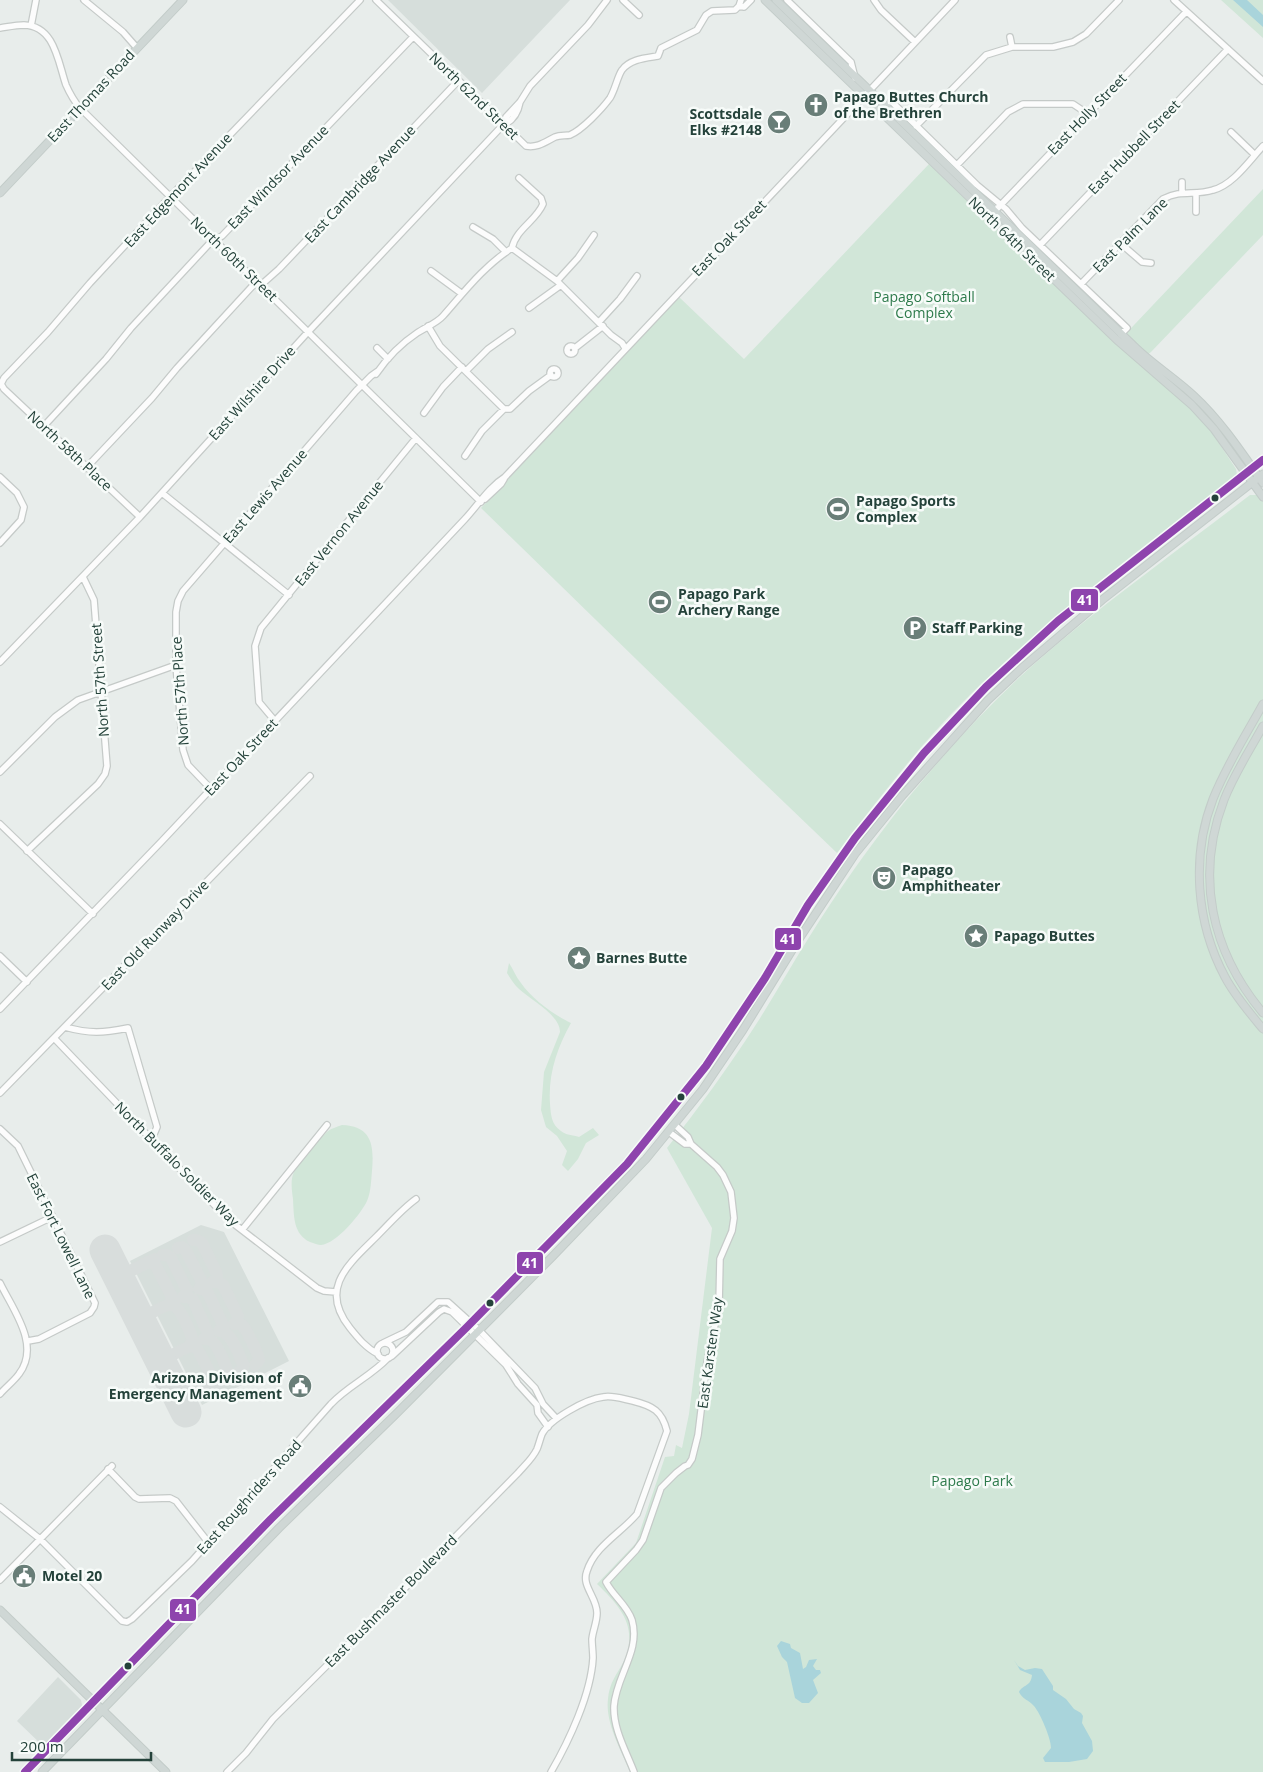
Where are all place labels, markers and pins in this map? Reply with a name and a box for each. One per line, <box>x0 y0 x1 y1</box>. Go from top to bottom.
place label: Papago Buttes Church of the Brethren <box>834 87 989 122</box>
church icon: Papago Buttes Church of the Brethren <box>803 92 829 118</box>
place label: Scottsdale Elks #2148 <box>689 104 762 139</box>
bar icon: Scottsdale Elks #2148 <box>766 109 792 135</box>
place label: Papago Sports Complex <box>856 491 955 526</box>
unlabelled marker <box>1210 493 1220 503</box>
sports icon: Papago Sports Complex <box>825 496 851 522</box>
place label: Papago Park Archery Range <box>678 584 780 619</box>
sports icon: Papago Park Archery Range <box>647 589 673 615</box>
parking icon: Staff Parking <box>902 615 928 641</box>
place label: Staff Parking <box>932 618 1022 637</box>
place label: Papago Amphitheater <box>902 860 1001 895</box>
theatre icon: Papago Amphitheater <box>871 865 897 891</box>
place icon: Papago Buttes <box>963 923 989 949</box>
place label: Papago Buttes <box>994 926 1095 945</box>
place icon: Barnes Butte <box>566 945 592 971</box>
place label: Barnes Butte <box>596 948 687 967</box>
unlabelled marker <box>676 1092 686 1102</box>
unlabelled marker <box>485 1298 495 1308</box>
place label: Arizona Division of Emergency Management <box>109 1368 284 1403</box>
public building icon: Arizona Division of Emergency Management <box>287 1373 313 1399</box>
public building icon: Motel 20 <box>11 1563 37 1589</box>
place label: Motel 20 <box>42 1566 102 1585</box>
unlabelled marker <box>123 1661 133 1671</box>

